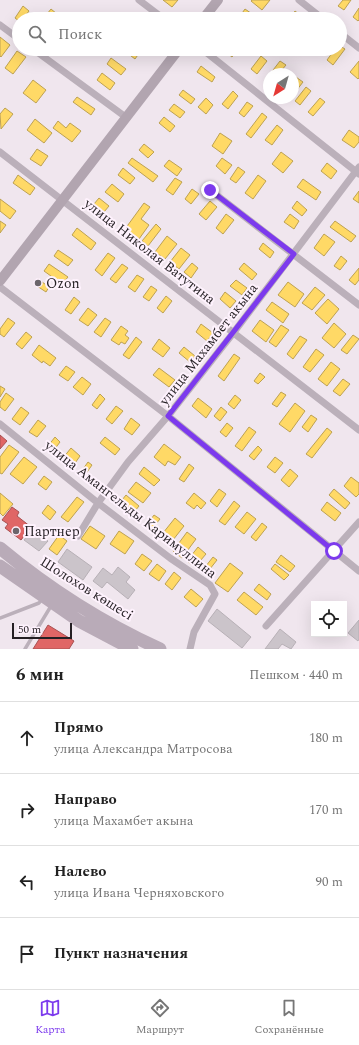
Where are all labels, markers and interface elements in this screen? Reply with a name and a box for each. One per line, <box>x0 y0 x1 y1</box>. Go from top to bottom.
search box <box>12 12 347 56</box>
icon: search <box>26 23 48 45</box>
text: Поиск <box>58 23 102 46</box>
north arrow <box>263 68 299 104</box>
route end <box>201 181 219 199</box>
street label: улица Николая Ватутина <box>79 193 220 309</box>
place label: Ozon <box>46 273 80 294</box>
marker: Ozon <box>33 278 43 288</box>
street label: улица Махамбет акына <box>153 279 263 411</box>
street label: улица Амангельды Каримуллина <box>39 435 222 584</box>
place label: Партнер <box>24 521 80 542</box>
marker: Партнер <box>11 526 21 536</box>
route start <box>325 542 343 560</box>
street label: Шолохов көшесі <box>36 551 137 626</box>
map controls <box>311 601 347 637</box>
button: locate <box>311 601 347 637</box>
scale bar <box>12 621 72 640</box>
text: 50 m <box>18 621 41 638</box>
text: 6 мин <box>16 662 64 688</box>
text: Пешком · 440 m <box>249 665 343 685</box>
text: Прямо <box>54 716 103 739</box>
icon: ahead <box>16 727 38 749</box>
text: 180 m <box>309 728 343 748</box>
text: улица Александра Матросова <box>54 739 233 759</box>
text: Направо <box>54 788 117 811</box>
icon: right <box>16 799 38 821</box>
text: 170 m <box>309 800 343 820</box>
text: улица Махамбет акына <box>54 811 193 831</box>
text: Налево <box>54 860 107 883</box>
icon: left <box>16 871 38 893</box>
text: 90 m <box>316 872 343 892</box>
text: улица Ивана Черняховского <box>54 883 224 903</box>
text: Пункт назначения <box>54 942 188 965</box>
icon: arrive <box>16 943 38 965</box>
tab: Карта <box>35 997 65 1038</box>
tab: Маршрут <box>136 997 184 1038</box>
tab: Сохранённые <box>254 997 324 1038</box>

